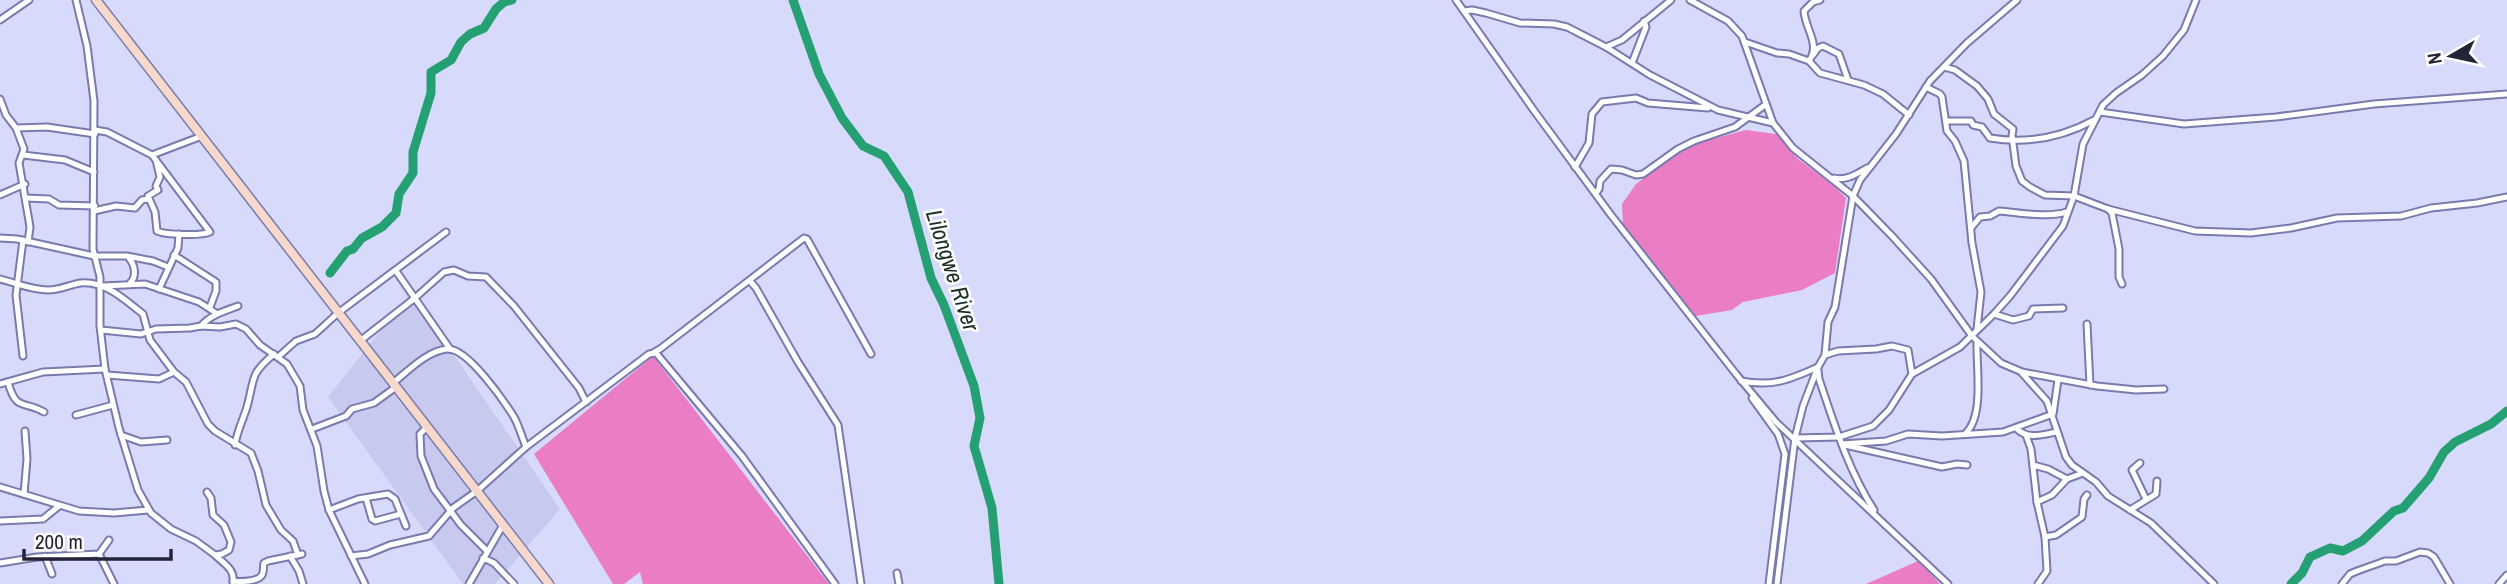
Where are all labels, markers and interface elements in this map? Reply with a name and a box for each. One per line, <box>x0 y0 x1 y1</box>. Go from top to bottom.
north arrow <box>2416 21 2486 91</box>
text: N <box>2420 51 2448 66</box>
water label: Lilongwe River <box>919 205 987 335</box>
scale bar <box>24 518 172 562</box>
text: 200 m <box>35 527 83 556</box>

